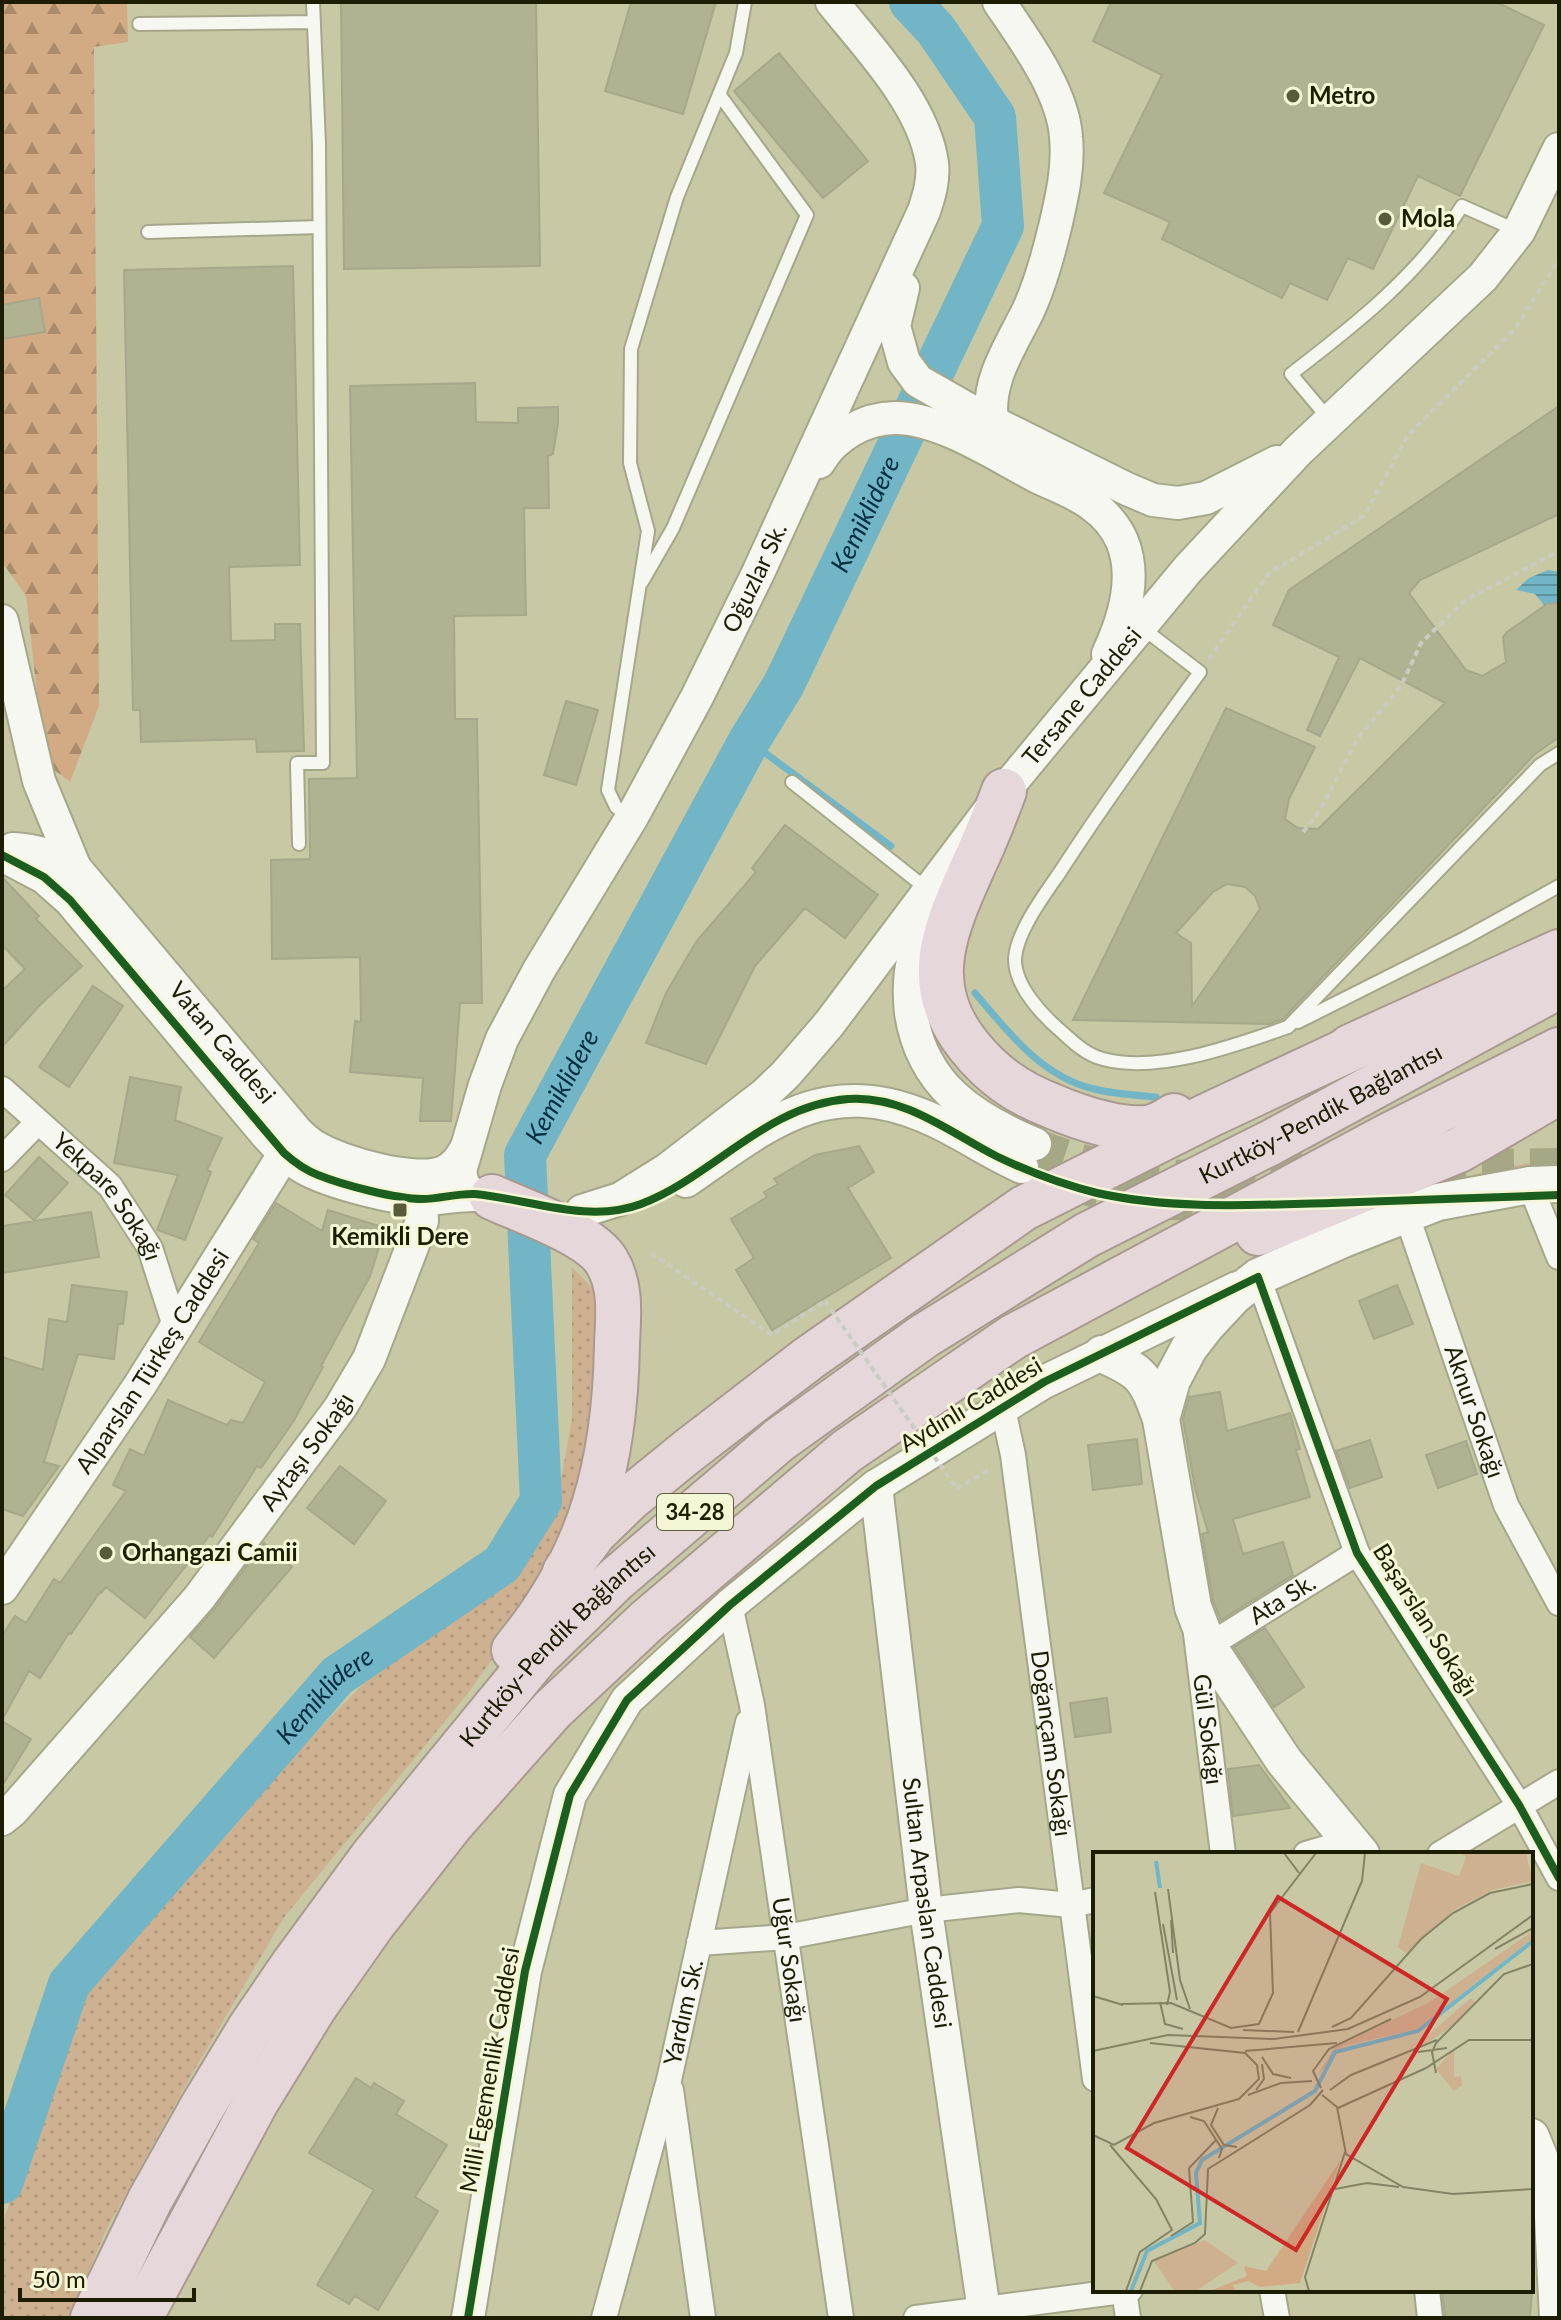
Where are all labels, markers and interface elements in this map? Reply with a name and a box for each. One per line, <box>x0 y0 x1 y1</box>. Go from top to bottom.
place label: Metro <box>1309 80 1375 109</box>
marker: Metro <box>1284 87 1302 105</box>
place label: Mola <box>1401 203 1455 232</box>
marker: Mola <box>1376 210 1394 228</box>
water label: Kemiklidere <box>823 450 906 577</box>
street label: Oğuzlar Sk. <box>715 518 792 637</box>
street label: Tersane Caddesi <box>1015 621 1147 771</box>
street label: Vatan Caddesi <box>164 975 283 1109</box>
water label: Kemiklidere <box>517 1023 605 1149</box>
street label: Kurtköy-Pendik Bağlantısı <box>1194 1036 1447 1189</box>
street label: Yekpare Sokağı <box>47 1126 169 1264</box>
marker: Kemikli Dere <box>391 1201 409 1219</box>
place label: Kemikli Dere <box>331 1221 469 1250</box>
street label: Alparslan Türkeş Caddesi <box>68 1243 234 1478</box>
street label: Aknur Sokağı <box>1439 1341 1512 1481</box>
street label: Aydınlı Caddesi <box>894 1350 1047 1458</box>
street label: Aytaşı Sokağı <box>253 1387 359 1516</box>
road number: 34-28 <box>657 1494 733 1530</box>
street label: Kurtköy-Pendik Bağlantısı <box>453 1536 660 1752</box>
place label: Orhangazi Camii <box>122 1537 298 1566</box>
street label: Başarslan Sokağı <box>1368 1537 1485 1701</box>
marker: Orhangazi Camii <box>97 1544 115 1562</box>
street label: Ata Sk. <box>1243 1567 1320 1630</box>
water label: Kemiklidere <box>268 1639 379 1750</box>
street label: Doğançam Sokağı <box>1026 1648 1079 1838</box>
street label: Gül Sokağı <box>1188 1672 1230 1786</box>
street label: Sultan Arpaslan Caddesi <box>897 1776 959 2030</box>
inset map <box>1093 1852 1533 2292</box>
street label: Uğur Sokağı <box>767 1895 814 2024</box>
street label: Milli Egemenlik Caddesi <box>453 1945 524 2195</box>
street label: Yardım Sk. <box>657 1956 708 2068</box>
scale bar <box>20 2252 194 2302</box>
text: 50 m <box>32 2264 86 2293</box>

